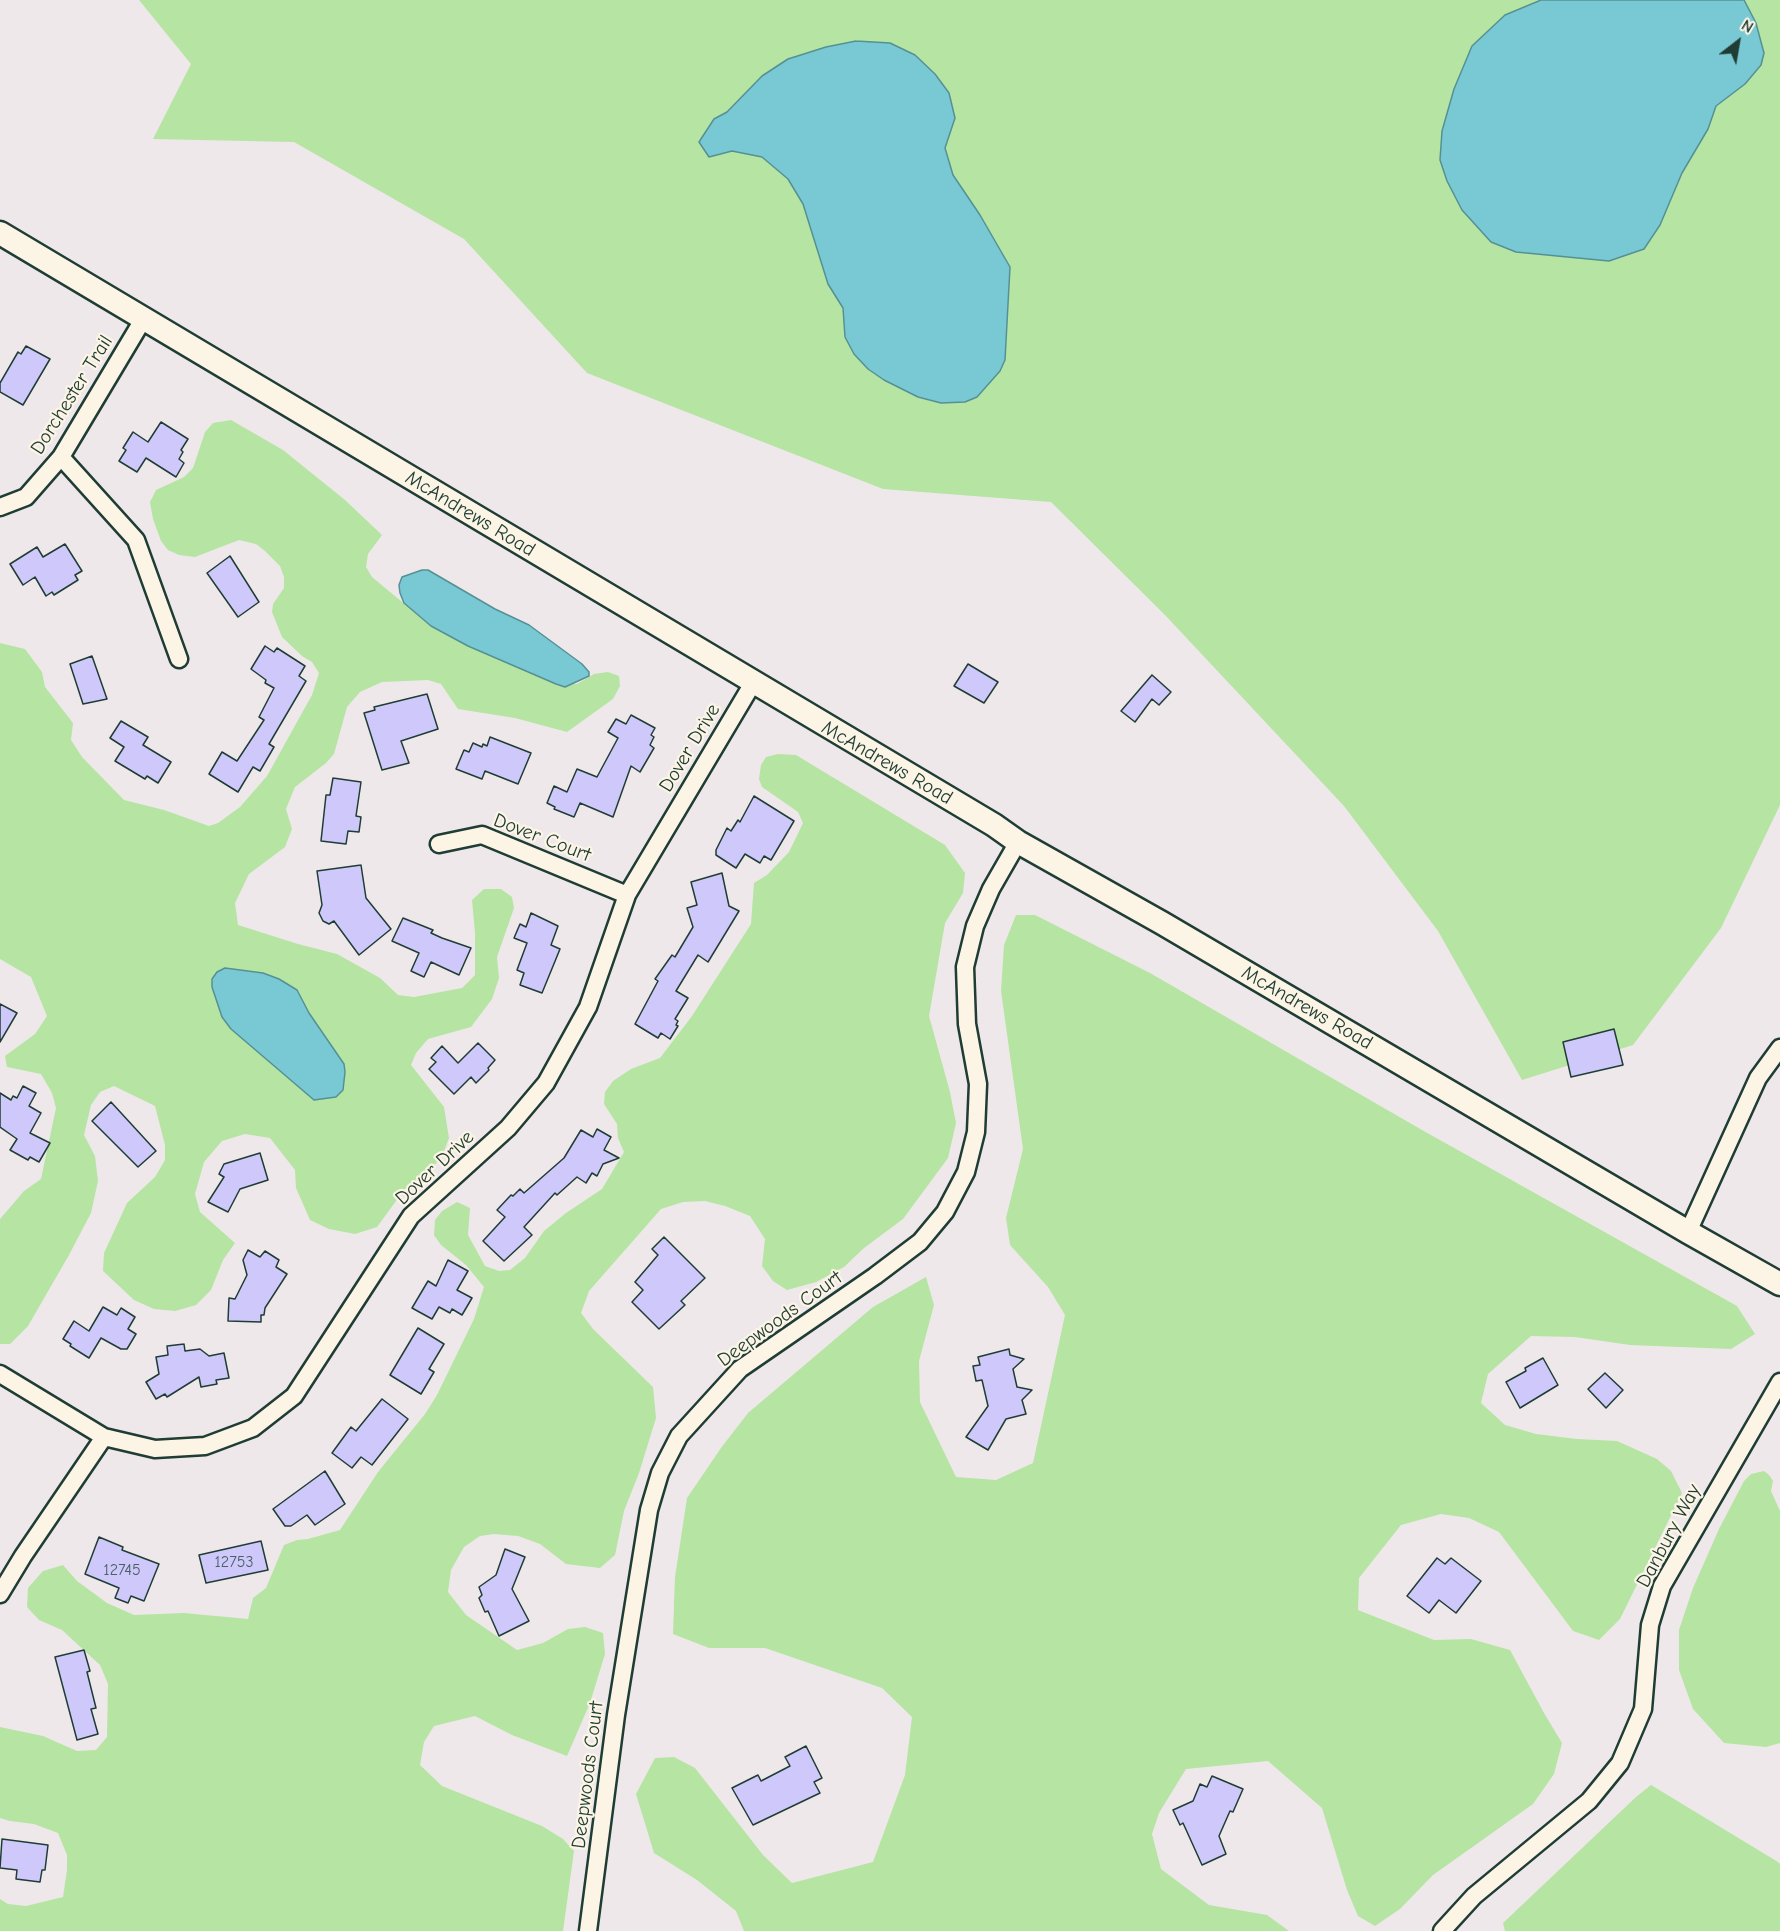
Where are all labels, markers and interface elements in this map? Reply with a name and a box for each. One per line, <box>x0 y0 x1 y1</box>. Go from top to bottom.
north arrow <box>1708 12 1768 72</box>
text: N <box>1738 16 1756 37</box>
street label: Dorchester Trail <box>26 331 118 459</box>
street label: McAndrews Road <box>401 466 539 562</box>
street label: Dover Drive <box>654 700 726 796</box>
street label: McAndrews Road <box>817 716 957 810</box>
street label: Dover Court <box>490 808 594 868</box>
street label: McAndrews Road <box>1237 961 1377 1055</box>
street label: Dover Drive <box>391 1126 479 1210</box>
street label: Deepwoods Court <box>713 1266 847 1372</box>
street label: Danbury Way <box>1632 1480 1706 1592</box>
house number: 12753 <box>214 1552 254 1572</box>
house number: 12745 <box>103 1560 141 1580</box>
street label: Deepwoods Court <box>567 1700 609 1850</box>

